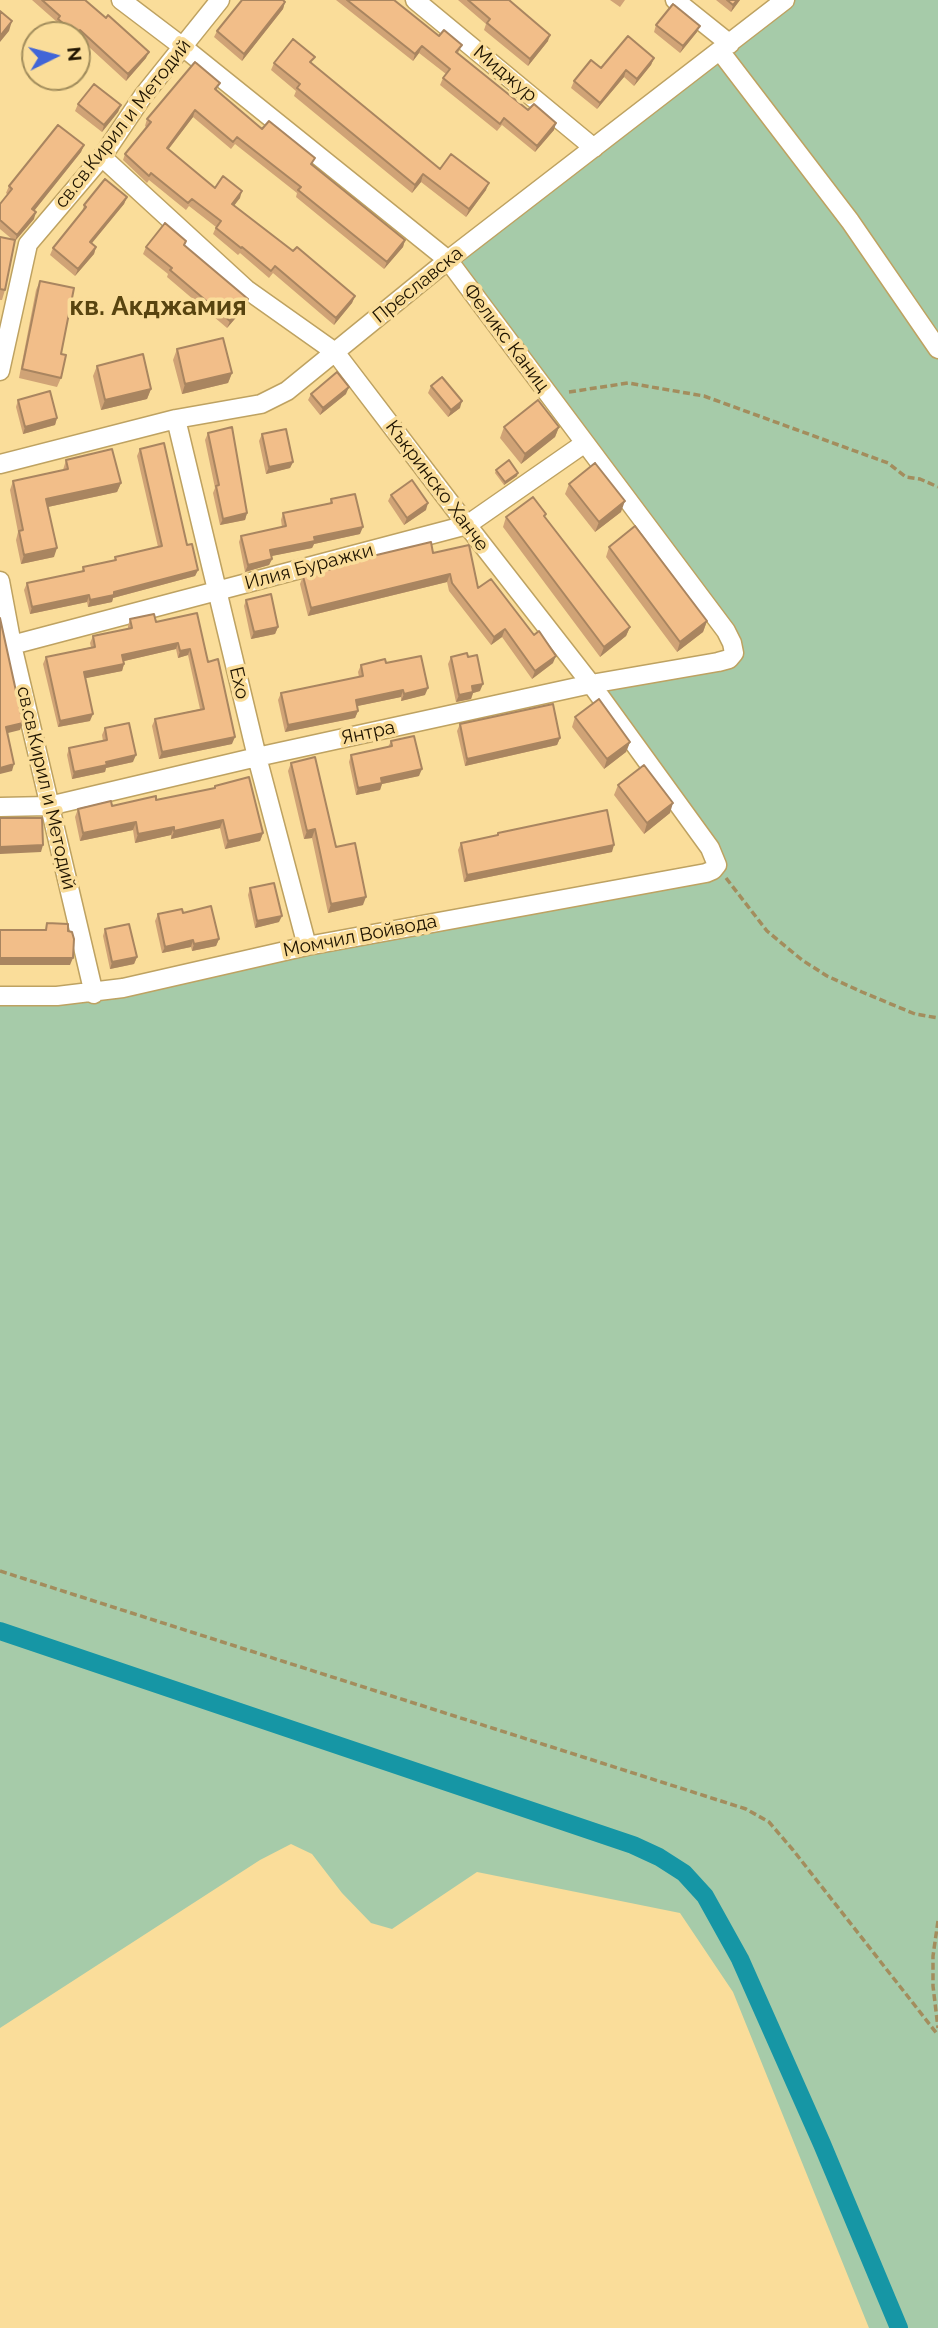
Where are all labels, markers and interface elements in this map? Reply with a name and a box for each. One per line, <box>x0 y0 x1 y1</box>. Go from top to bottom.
north arrow <box>21 21 91 91</box>
street label: св.св.Кирил и Методий <box>50 35 196 213</box>
street label: Миджур <box>469 41 541 107</box>
text: N <box>63 46 87 62</box>
street label: Преславска <box>369 242 467 328</box>
street label: Феликс Каниц <box>458 280 554 396</box>
district label: кв. Акджамия <box>70 291 246 323</box>
street label: Къкринско Ханче <box>381 416 493 556</box>
street label: Илия Буражки <box>242 539 376 595</box>
street label: Ехо <box>224 665 254 701</box>
street label: св.св.Кирил и Методий <box>12 684 80 892</box>
street label: Янтра <box>339 716 397 750</box>
street label: Момчил Войвода <box>281 910 439 962</box>

